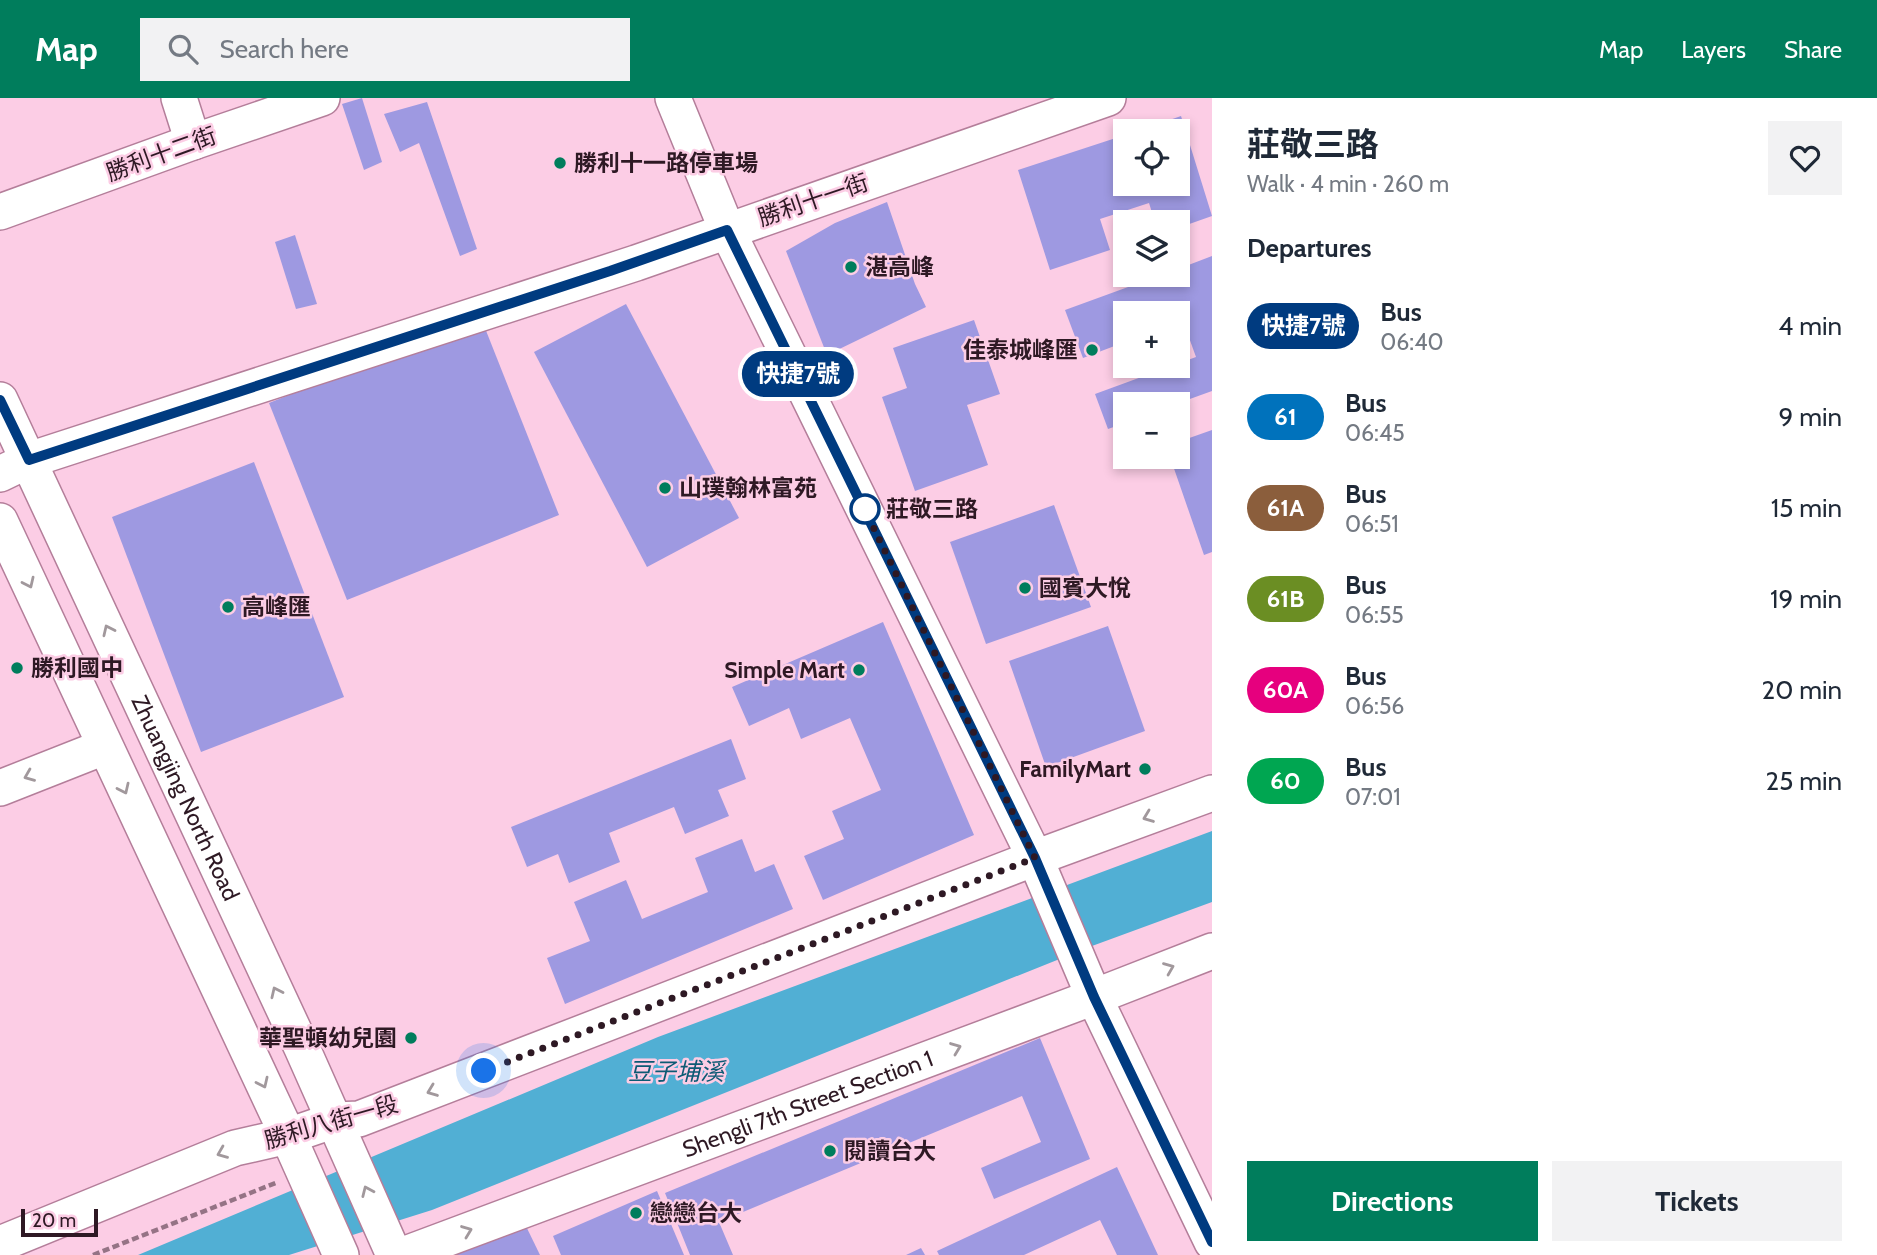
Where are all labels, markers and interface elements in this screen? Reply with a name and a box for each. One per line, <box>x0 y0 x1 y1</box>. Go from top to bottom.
search box <box>140 18 630 81</box>
text: Map <box>35 29 98 69</box>
icon: search <box>164 30 202 68</box>
text: Search here <box>220 33 349 65</box>
text: Map <box>1599 35 1643 64</box>
text: Layers <box>1681 35 1746 64</box>
text: Share <box>1784 35 1842 64</box>
map controls <box>1113 119 1190 469</box>
button: locate <box>1113 119 1190 196</box>
street label: 勝利十二街 <box>102 121 220 187</box>
button: heart <box>1768 121 1842 195</box>
text: 莊敬三路 <box>1247 124 1379 164</box>
place label: 勝利十一路停車場 <box>574 149 758 177</box>
marker: 勝利十一路停車場 <box>552 155 568 171</box>
street label: 勝利十一街 <box>754 168 872 232</box>
text: Walk · 4 min · 260 m <box>1247 170 1449 198</box>
button: layers <box>1113 210 1190 287</box>
text: Departures <box>1247 232 1371 264</box>
place label: 湛高峰 <box>865 253 934 281</box>
marker: 湛高峰 <box>843 259 859 275</box>
text: Bus <box>1380 296 1422 328</box>
button: + <box>1113 301 1190 378</box>
text: 4 min <box>1778 310 1842 342</box>
text: 快捷7號 <box>1261 311 1345 340</box>
text: 06:40 <box>1380 328 1444 356</box>
place label: 佳泰城峰匯 <box>963 336 1078 364</box>
marker: 佳泰城峰匯 <box>1084 342 1100 358</box>
line badge: 快捷7號 <box>749 351 847 397</box>
text: 快捷7號 <box>756 359 840 388</box>
text: Bus <box>1345 387 1386 419</box>
button: − <box>1113 392 1190 469</box>
text: 9 min <box>1779 401 1842 433</box>
text: 61 <box>1274 402 1297 431</box>
text: 06:45 <box>1345 419 1405 447</box>
place label: 山璞翰林富苑 <box>679 474 817 502</box>
text: Bus <box>1345 478 1386 510</box>
marker: 山璞翰林富苑 <box>657 480 673 496</box>
text: 15 min <box>1771 492 1842 524</box>
text: 61A <box>1267 493 1304 522</box>
marker: 莊敬三路 <box>850 494 880 524</box>
place label: 莊敬三路 <box>886 495 978 523</box>
text: 06:51 <box>1345 510 1399 538</box>
text: Bus <box>1345 569 1386 601</box>
place label: 國賓大悅 <box>1039 574 1131 602</box>
one-way arrow <box>20 575 34 588</box>
marker: 國賓大悅 <box>1017 580 1033 596</box>
text: 19 min <box>1770 583 1842 615</box>
text: 61B <box>1267 584 1304 613</box>
place label: 高峰匯 <box>242 593 311 621</box>
marker: 高峰匯 <box>220 599 236 615</box>
text: 06:55 <box>1345 601 1404 629</box>
one-way arrow <box>102 625 116 637</box>
place label: 勝利國中 <box>31 654 123 682</box>
place label: Simple Mart <box>724 656 845 684</box>
marker: 勝利國中 <box>9 660 25 676</box>
text: Bus <box>1345 660 1386 692</box>
marker: Simple Mart <box>851 662 867 678</box>
text: 20 min <box>1762 674 1842 706</box>
text: 60A <box>1263 675 1308 704</box>
street label: Zhuangjing North Road <box>126 691 245 905</box>
text: 06:56 <box>1345 692 1404 720</box>
text: Bus <box>1345 751 1386 783</box>
place label: FamilyMart <box>1019 755 1131 783</box>
marker: FamilyMart <box>1137 761 1153 777</box>
text: 25 min <box>1766 765 1842 797</box>
text: 60 <box>1270 766 1301 795</box>
one-way arrow <box>24 768 36 782</box>
one-way arrow <box>116 782 130 794</box>
text: 07:01 <box>1345 783 1401 811</box>
one-way arrow <box>1143 808 1155 822</box>
one-way arrow <box>1162 962 1174 976</box>
one-way arrow <box>270 987 284 999</box>
place label: 華聖頓幼兒園 <box>259 1024 397 1052</box>
marker: 華聖頓幼兒園 <box>403 1030 419 1046</box>
one-way arrow <box>949 1043 961 1057</box>
street label: Shengli 7th Street Section 1 <box>679 1044 937 1163</box>
your location <box>466 1053 501 1088</box>
water label: 豆子埔溪 <box>628 1057 727 1086</box>
one-way arrow <box>255 1076 269 1088</box>
one-way arrow <box>427 1082 439 1096</box>
street label: 勝利八街一段 <box>261 1090 401 1154</box>
place label: 閱讀台大 <box>844 1137 936 1165</box>
marker: 閱讀台大 <box>822 1143 838 1159</box>
one-way arrow <box>217 1145 229 1159</box>
button: Directions <box>1247 1161 1538 1241</box>
button: Tickets <box>1552 1161 1842 1241</box>
one-way arrow <box>361 1185 375 1198</box>
place label: 戀戀台大 <box>650 1199 742 1227</box>
marker: 戀戀台大 <box>628 1205 644 1221</box>
scale bar <box>21 1206 98 1238</box>
text: 20 m <box>32 1209 76 1232</box>
one-way arrow <box>461 1226 473 1240</box>

